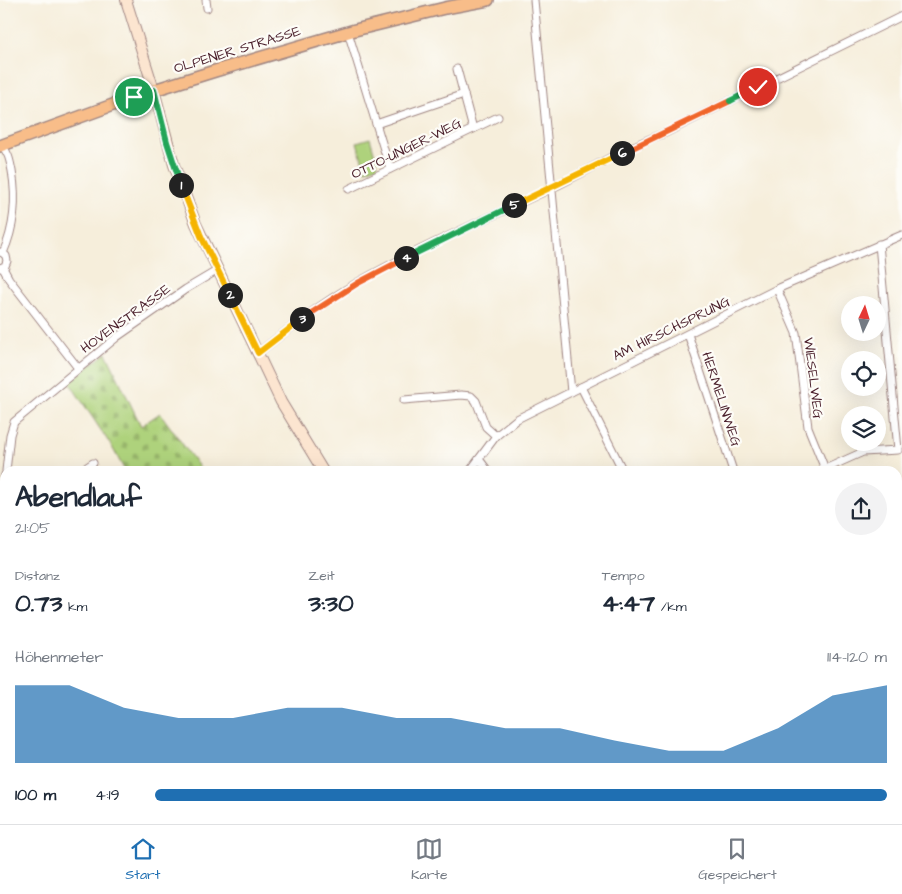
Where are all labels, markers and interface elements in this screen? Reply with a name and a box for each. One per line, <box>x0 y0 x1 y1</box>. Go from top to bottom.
street label: OLPENER STRASSE <box>171 21 304 79</box>
pin <box>737 66 779 108</box>
icon: check <box>744 73 772 101</box>
pin <box>113 76 155 118</box>
icon: arrive <box>120 83 148 111</box>
street label: OTTO-UNGER-WEG <box>348 113 465 184</box>
pin: 6 <box>610 140 634 166</box>
text: 6 <box>618 143 627 163</box>
pin: 1 <box>168 172 194 198</box>
text: 1 <box>181 175 182 195</box>
pin: 5 <box>502 192 526 218</box>
text: 5 <box>510 195 519 215</box>
pin: 4 <box>394 246 418 270</box>
text: 4 <box>402 248 411 268</box>
street label: HOVENSTRASSE <box>77 279 175 358</box>
pin: 2 <box>218 282 242 308</box>
text: 2 <box>226 285 235 305</box>
street label: AM HIRSCHSPRUNG <box>609 292 734 366</box>
north arrow <box>841 296 886 341</box>
map controls <box>841 296 886 451</box>
pin: 3 <box>290 306 314 332</box>
text: 3 <box>299 309 306 329</box>
street label: WIESELWEG <box>798 336 828 420</box>
street label: HERMELINWEG <box>696 349 746 449</box>
button: locate <box>841 351 886 396</box>
button: layers <box>841 406 886 451</box>
text: Abendlauf <box>15 478 142 517</box>
button: share <box>835 483 887 535</box>
text: 21:05 <box>15 517 50 539</box>
text: Distanz <box>15 566 60 586</box>
text: Zeit <box>308 566 335 586</box>
text: Tempo <box>602 566 645 586</box>
text: 0.73 <box>15 586 62 621</box>
text: 3:30 <box>308 586 354 621</box>
text: 4:47 <box>602 586 655 621</box>
text: km <box>62 597 88 617</box>
text: /km <box>655 597 687 617</box>
text: Höhenmeter <box>15 646 103 668</box>
text: 114–120 m <box>827 646 887 668</box>
text: 100 m <box>15 784 56 806</box>
text: 4:19 <box>95 784 120 806</box>
tab: Start <box>125 835 160 885</box>
tab: Karte <box>411 835 448 885</box>
tab: Gespeichert <box>698 835 777 885</box>

